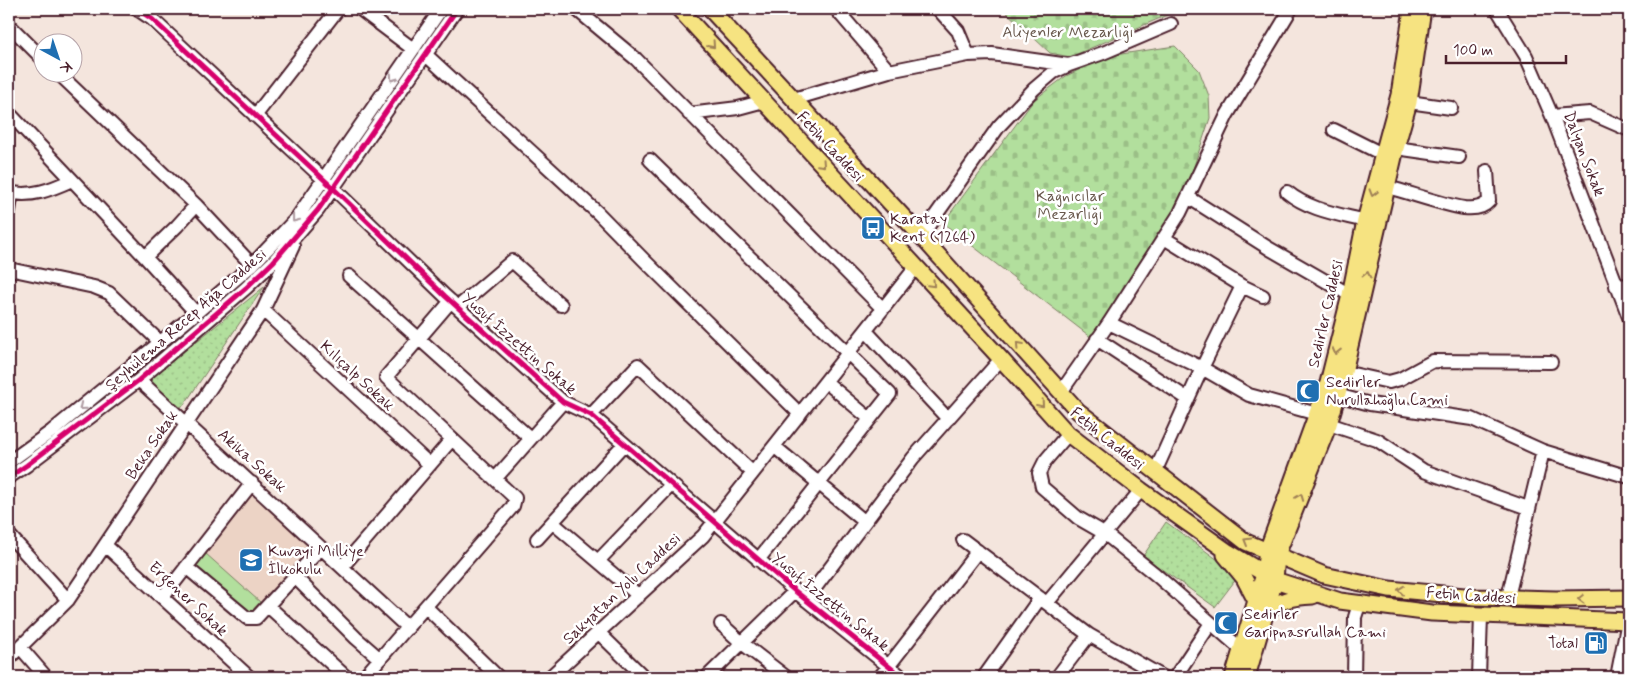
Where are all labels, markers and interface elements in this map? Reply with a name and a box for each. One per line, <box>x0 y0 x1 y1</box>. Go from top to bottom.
park label: Aliyenler Mezarlığı <box>1002 22 1134 43</box>
north arrow <box>32 32 82 82</box>
scale bar <box>1446 32 1566 64</box>
one-way arrow <box>706 39 715 48</box>
text: 100 m <box>1453 41 1493 61</box>
text: K <box>55 57 75 78</box>
one-way arrow <box>390 72 399 82</box>
street label: Fetih Caddesi <box>792 107 868 187</box>
street label: Dalyan Sokak <box>1558 108 1610 200</box>
one-way arrow <box>816 159 825 168</box>
park label: Kağnıcılar Mezarlığı <box>1036 186 1105 225</box>
one-way arrow <box>1368 188 1378 197</box>
place label: Karatay Kent (1264) <box>890 209 975 248</box>
one-way arrow <box>293 213 301 222</box>
bus stop icon: Karatay Kent (1264) <box>860 215 886 241</box>
street label: Şeyhülema Recep Ağa Caddesi <box>101 244 271 396</box>
street label: Sedirler Caddesi <box>1303 258 1349 370</box>
one-way arrow <box>1361 270 1372 279</box>
one-way arrow <box>926 278 935 287</box>
street label: Yusuf İzzettin Sokak <box>457 288 581 400</box>
street label: Kılıçalp Sokak <box>315 336 399 416</box>
one-way arrow <box>1015 342 1024 351</box>
one-way arrow <box>1331 347 1342 356</box>
place label: Sedirler Nurullahoğlu Cami <box>1326 372 1448 411</box>
mosque icon: Sedirler Nurullahoğlu Cami <box>1295 378 1321 404</box>
one-way arrow <box>1036 399 1045 408</box>
one-way arrow <box>79 401 88 410</box>
street label: Fetih Caddesi <box>1066 403 1149 476</box>
street label: Beka Sokak <box>121 406 183 484</box>
street label: Akika Sokak <box>213 424 291 498</box>
one-way arrow <box>1294 493 1304 501</box>
street label: Sakyatan Yolu Caddesi <box>559 529 685 649</box>
one-way arrow <box>1244 538 1253 548</box>
place label: Kuvayi Milliye İlkokulu <box>268 541 364 580</box>
school or university icon: Kuvayi Milliye İlkokulu <box>238 547 264 573</box>
street label: Yusuf İzzettin Sokak <box>767 548 893 656</box>
street label: Ergener Sokak <box>143 557 232 642</box>
street label: Fetih Caddesi <box>1426 582 1517 610</box>
one-way arrow <box>1397 585 1405 596</box>
one-way arrow <box>1576 594 1584 604</box>
place label: Sedirler Garipnasrullah Cami <box>1244 604 1386 643</box>
mosque icon: Sedirler Garipnasrullah Cami <box>1213 610 1239 636</box>
fuel station icon: Total <box>1583 630 1609 656</box>
place label: Total <box>1548 633 1578 654</box>

